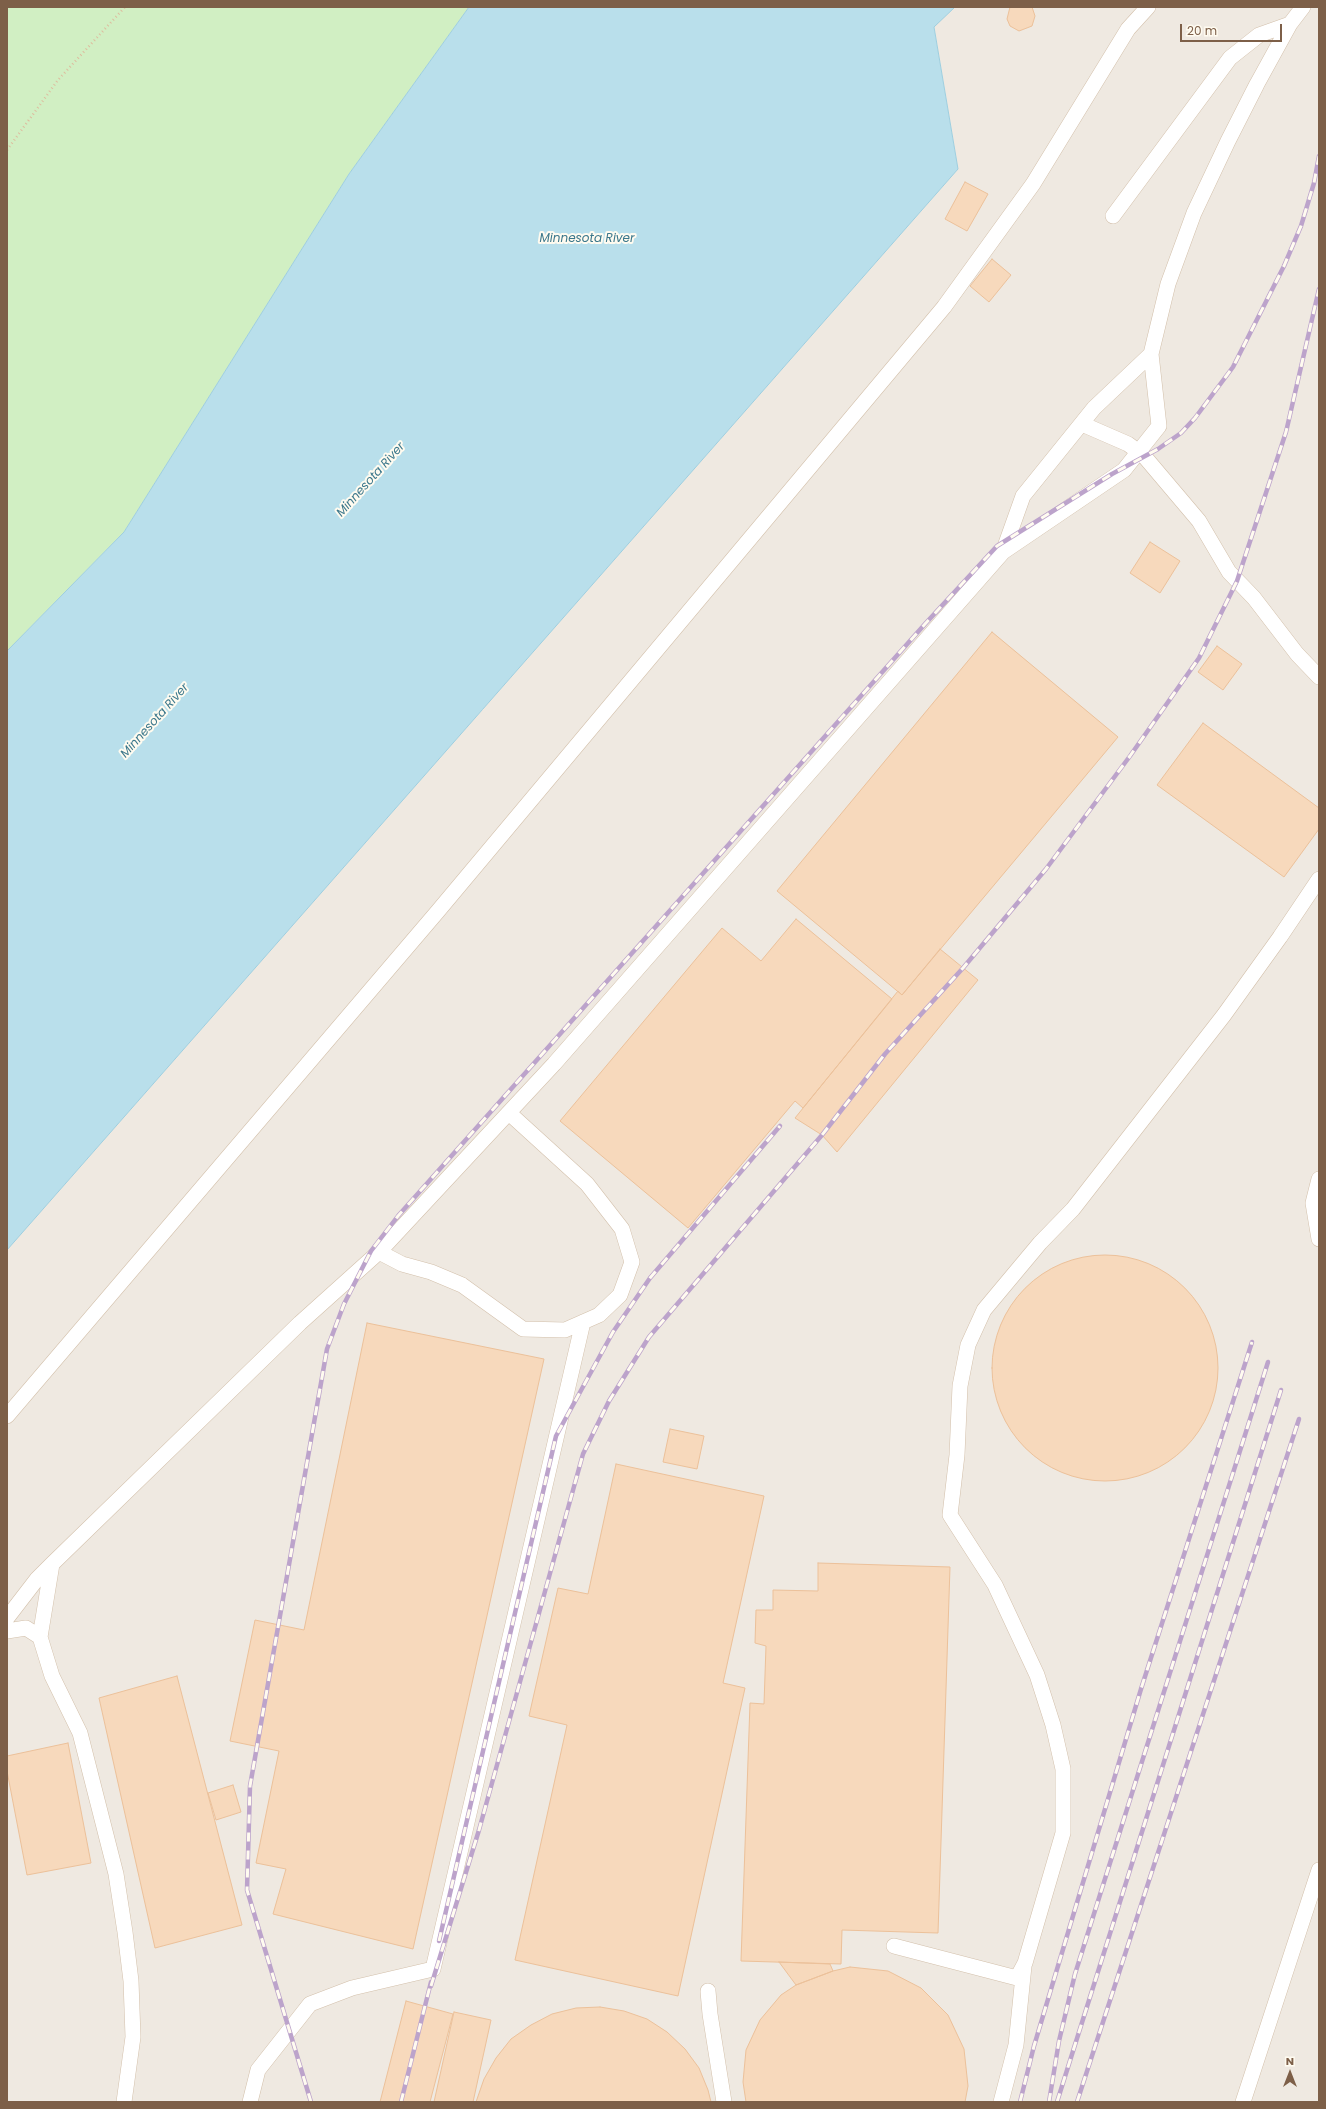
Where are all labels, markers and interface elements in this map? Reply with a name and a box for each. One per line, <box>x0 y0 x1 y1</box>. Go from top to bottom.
scale bar <box>1182 16 1284 42</box>
text: 20 m <box>1187 22 1217 39</box>
water label: Minnesota River <box>540 232 634 246</box>
water label: Minnesota River <box>334 440 408 520</box>
water label: Minnesota River <box>118 681 192 761</box>
north arrow <box>1270 2053 1310 2093</box>
text: N <box>1286 2053 1294 2069</box>

